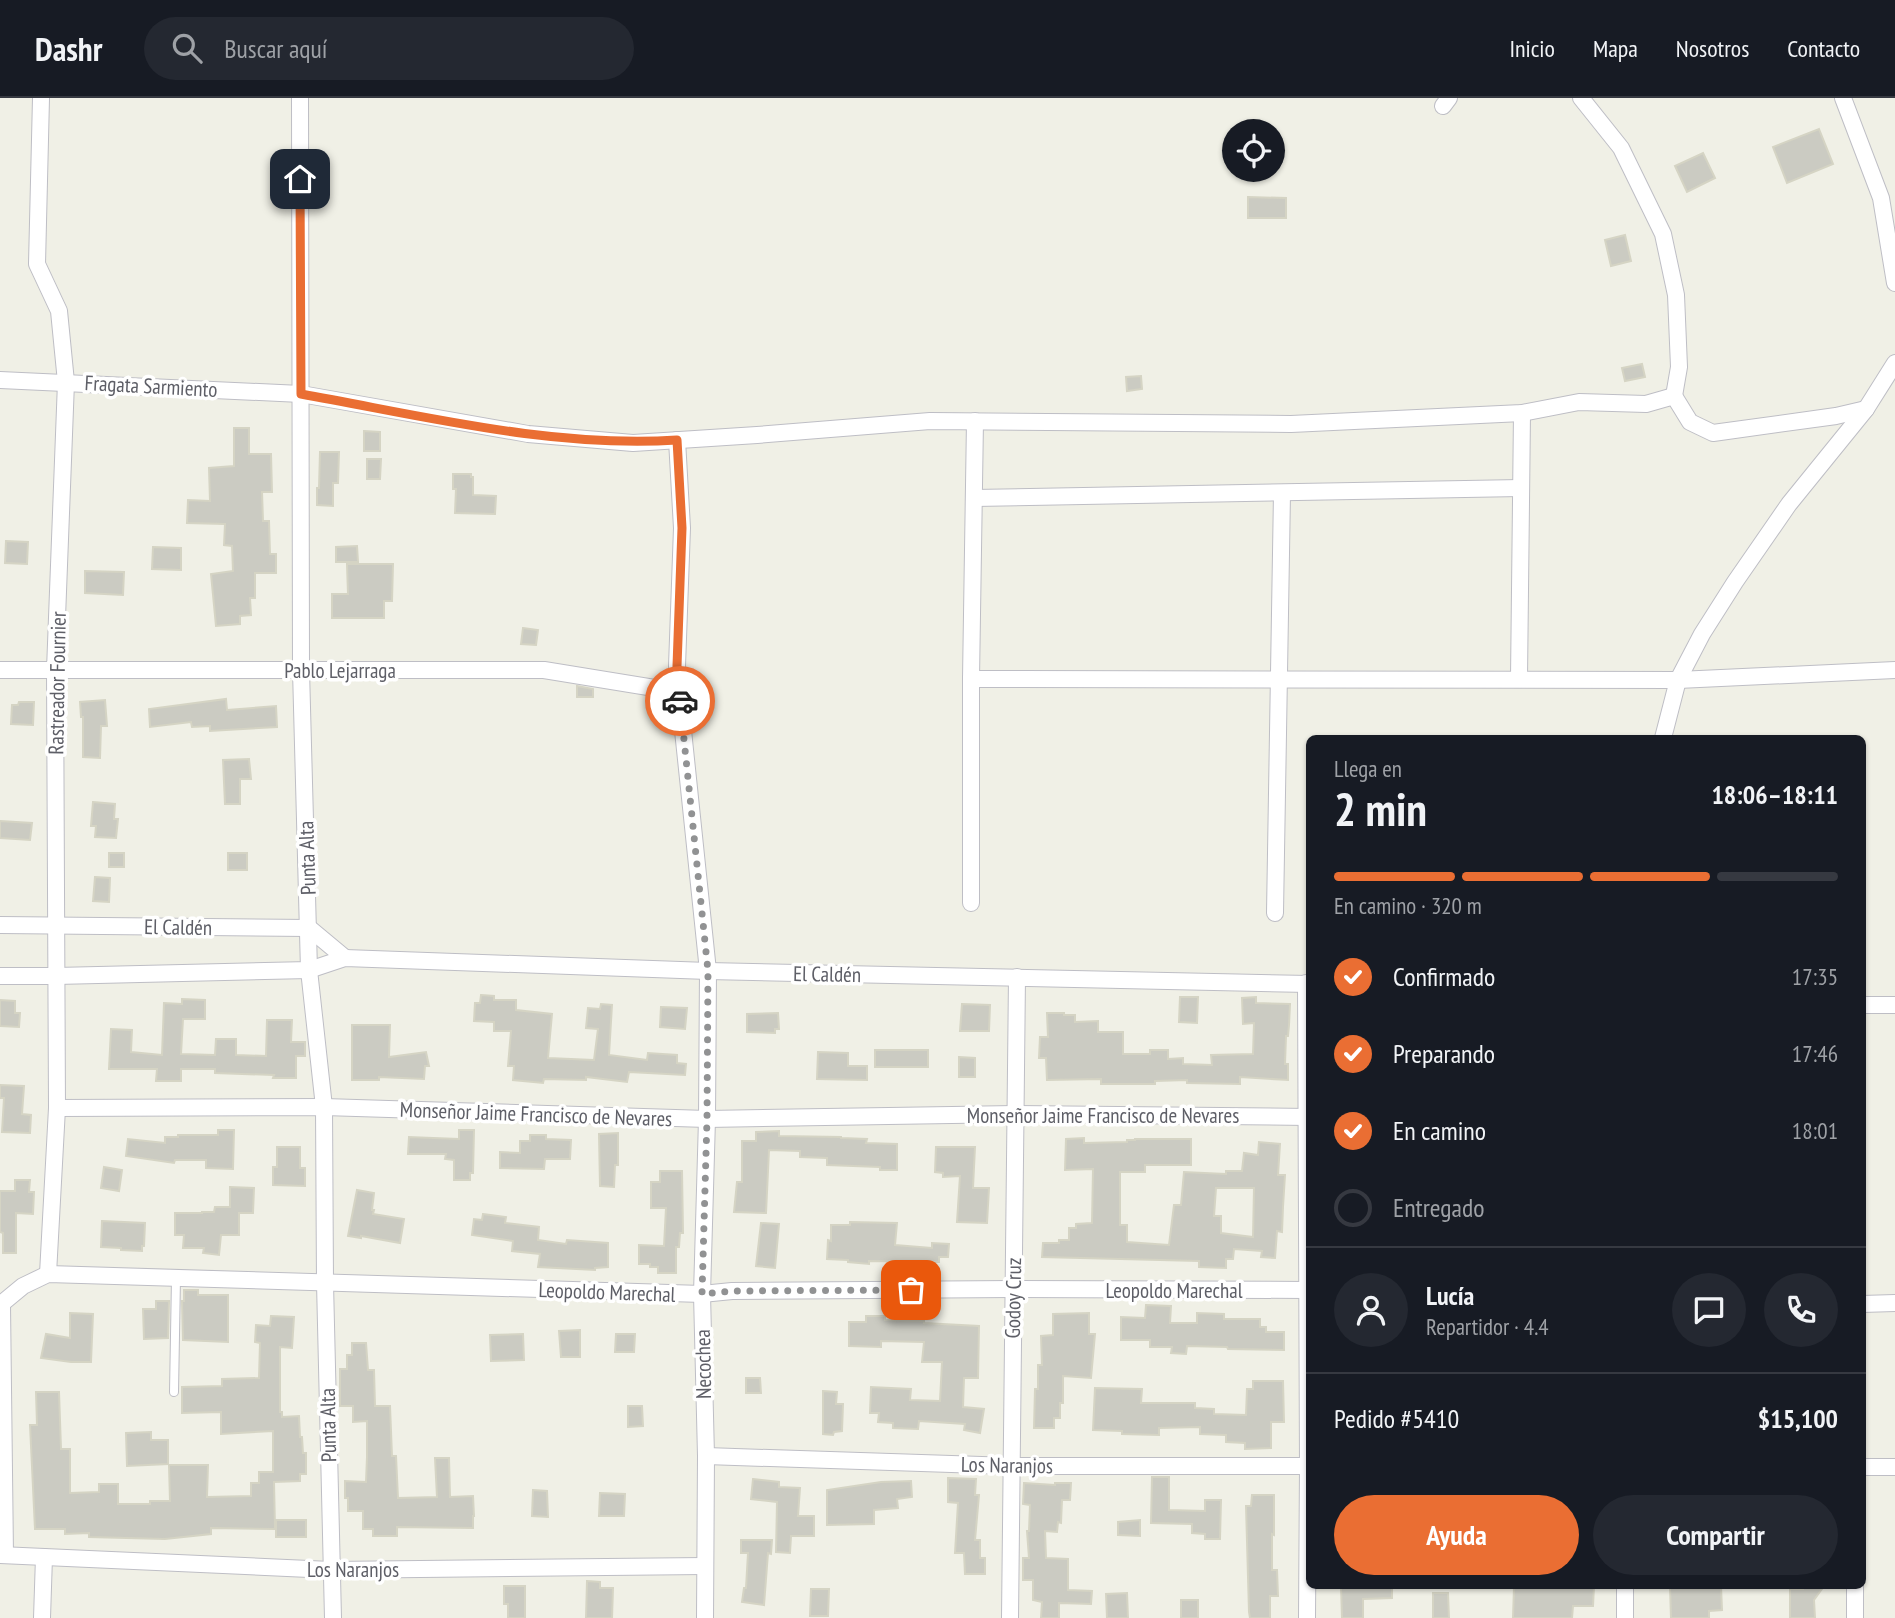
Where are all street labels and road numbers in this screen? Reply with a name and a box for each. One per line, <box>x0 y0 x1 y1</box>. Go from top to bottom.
street label: Fragata Sarmiento <box>84 369 218 403</box>
street label: Rastreador Fournier <box>42 611 72 755</box>
street label: Pablo Lejarraga <box>284 657 396 684</box>
street label: Punta Alta <box>292 820 322 896</box>
street label: El Caldén <box>144 913 212 941</box>
street label: El Caldén <box>793 960 861 988</box>
street label: Monseñor Jaime Francisco de Nevares <box>399 1096 673 1132</box>
street label: Monseñor Jaime Francisco de Nevares <box>967 1102 1239 1129</box>
street label: Godoy Cruz <box>999 1257 1027 1339</box>
street label: Leopoldo Marechal <box>538 1276 676 1308</box>
street label: Leopoldo Marechal <box>1105 1277 1243 1304</box>
street label: Necochea <box>689 1329 717 1399</box>
street label: Punta Alta <box>314 1388 342 1462</box>
street label: Los Naranjos <box>961 1451 1053 1479</box>
street label: Los Naranjos <box>307 1556 399 1583</box>

